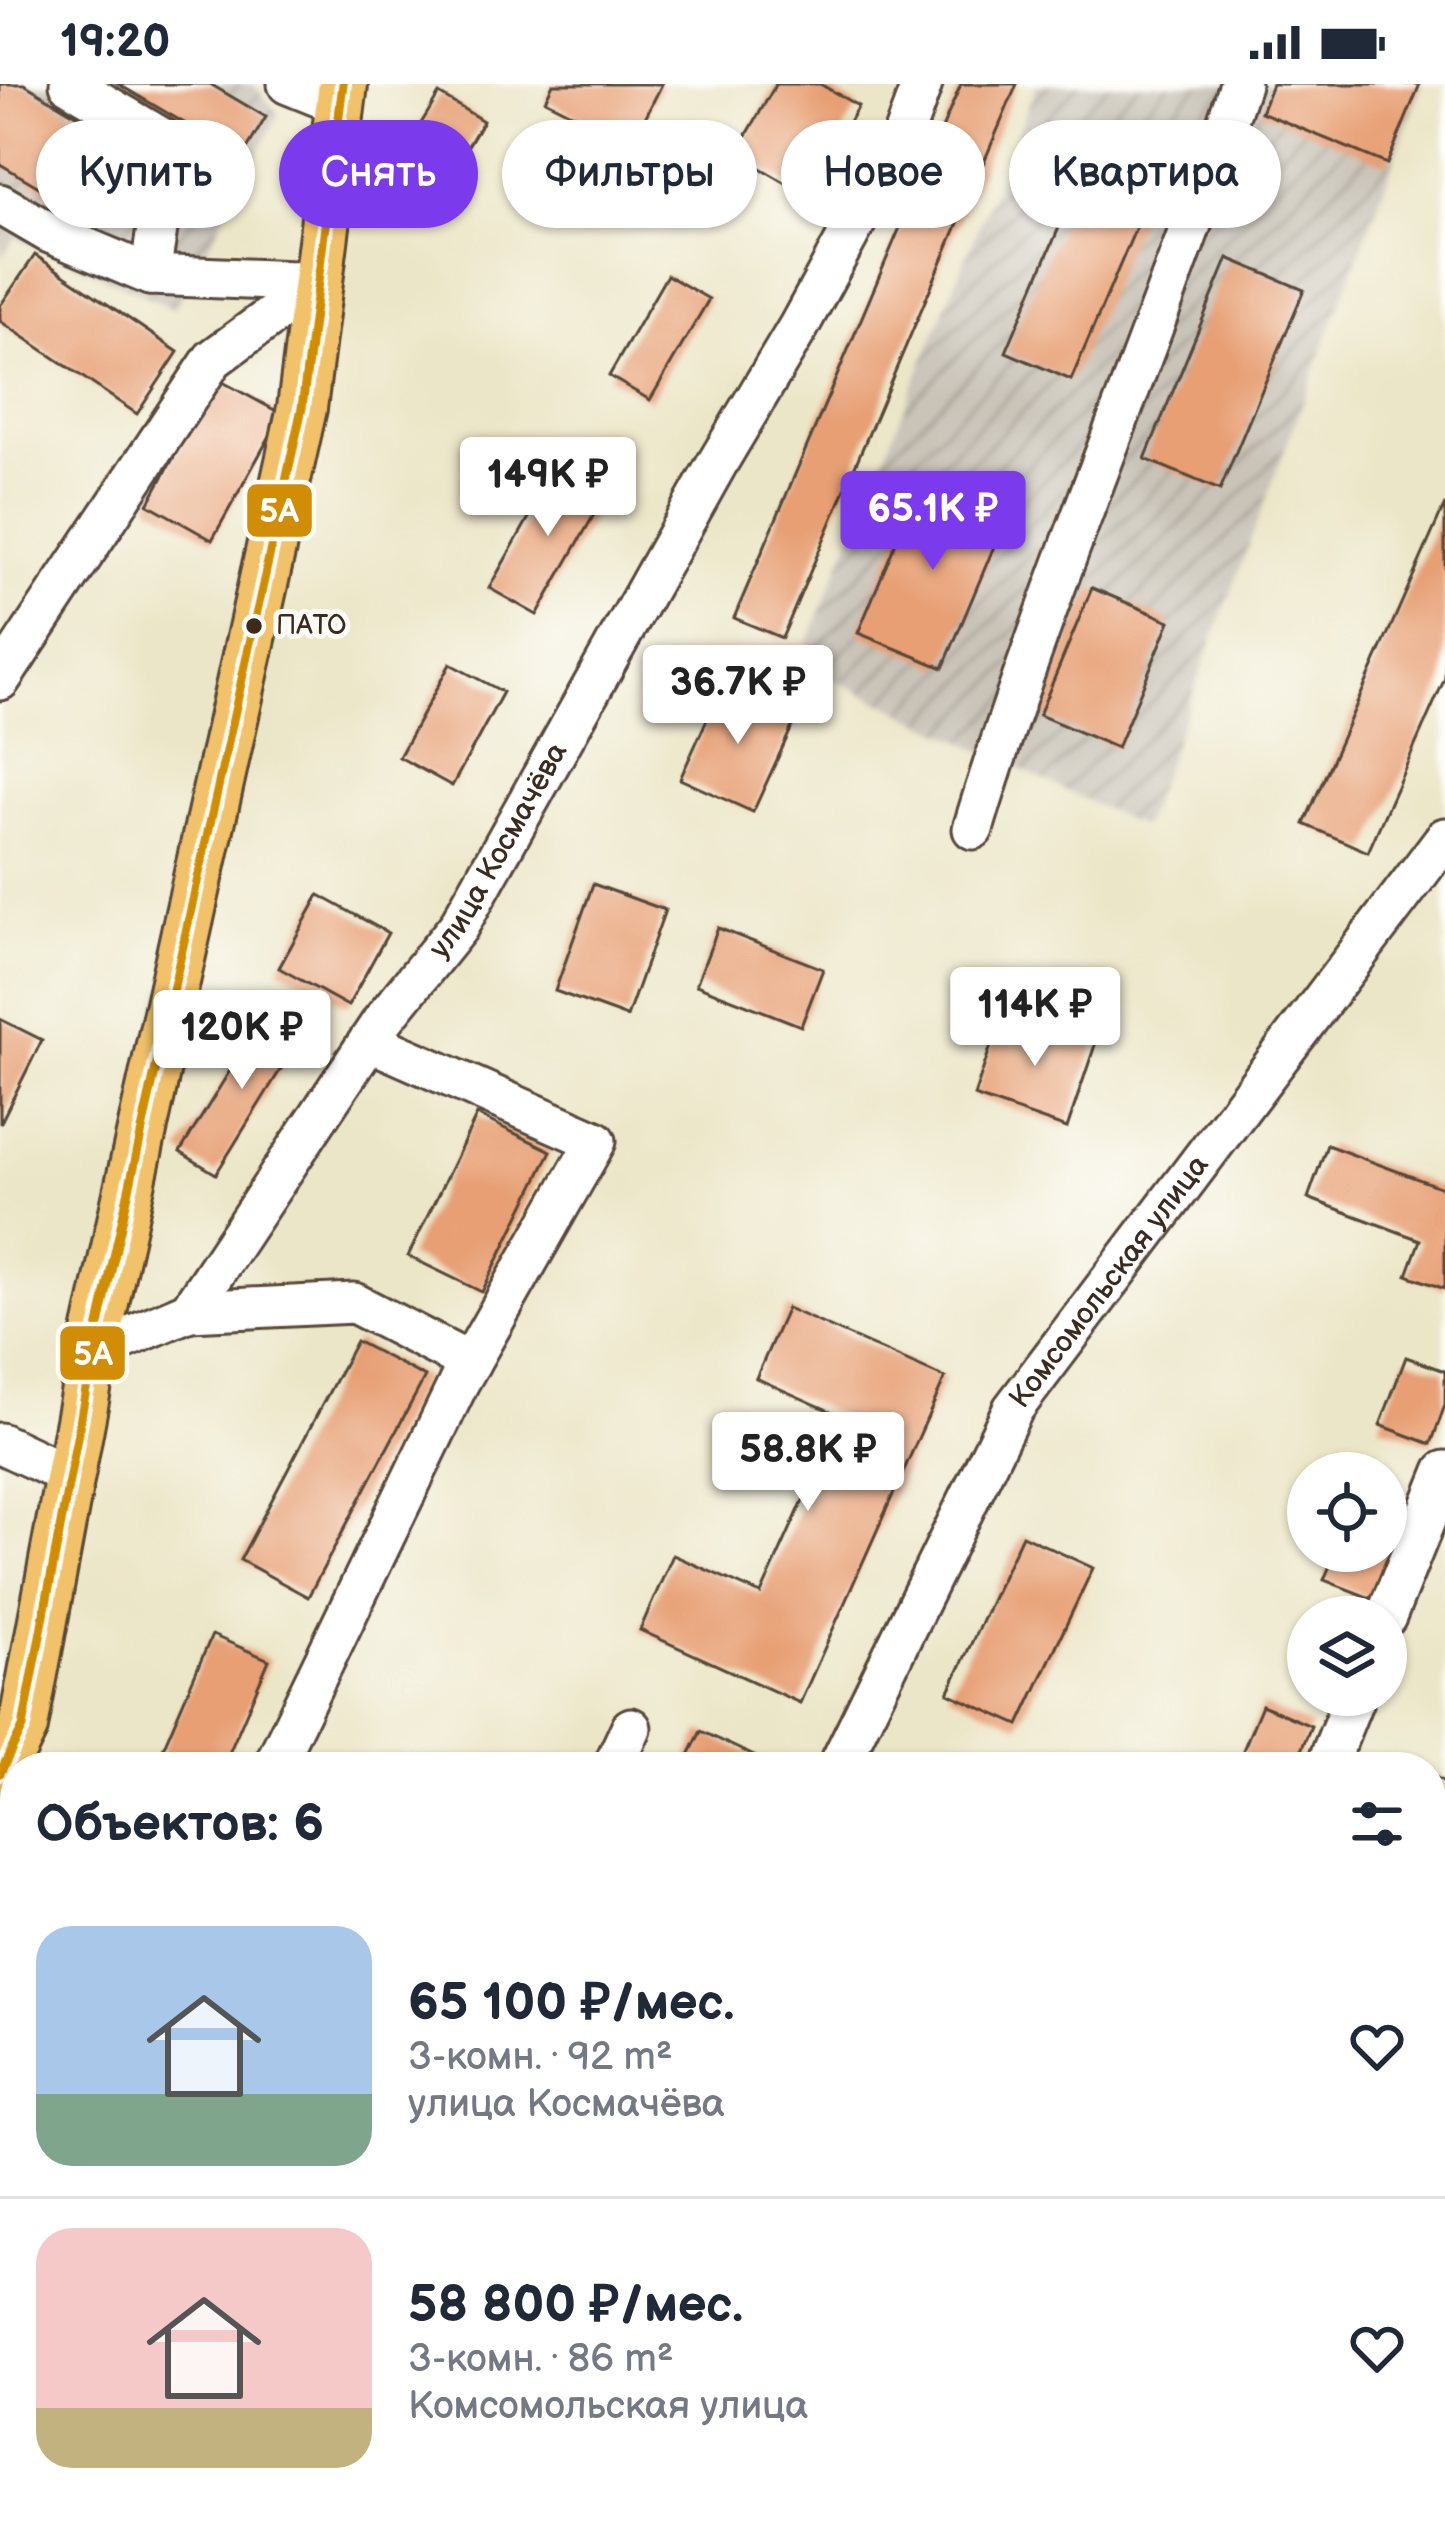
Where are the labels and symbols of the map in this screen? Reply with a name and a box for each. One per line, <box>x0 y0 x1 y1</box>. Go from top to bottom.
pin: 149K ₽ <box>450 437 646 539</box>
pin: 65.1K ₽ <box>822 471 1044 573</box>
line badge: 5А <box>245 482 314 539</box>
text: 5А <box>259 492 299 532</box>
place label: ПАТО <box>276 610 346 642</box>
marker: ПАТО <box>243 615 265 637</box>
pin: 36.7K ₽ <box>627 645 849 747</box>
street label: улица Космачёва <box>422 736 576 966</box>
pin: 114K ₽ <box>937 967 1133 1069</box>
pin: 120K ₽ <box>144 990 340 1092</box>
street label: Комсомольская улица <box>1002 1148 1217 1415</box>
line badge: 5А <box>58 1324 127 1382</box>
text: 5А <box>73 1335 113 1375</box>
pin: 58.8K ₽ <box>697 1412 919 1514</box>

